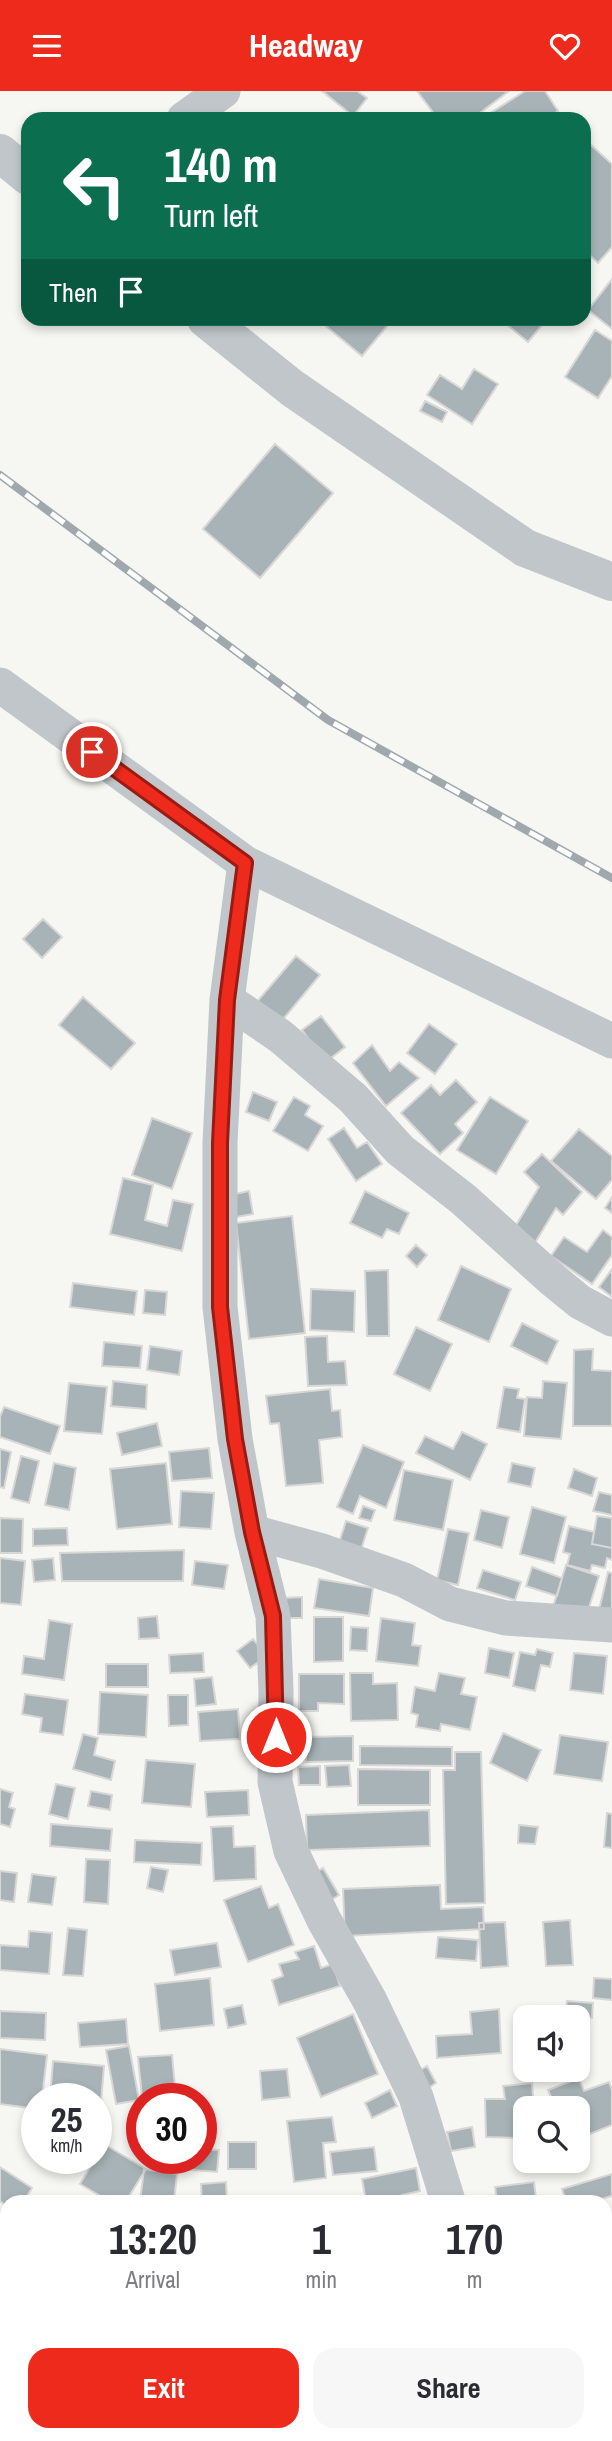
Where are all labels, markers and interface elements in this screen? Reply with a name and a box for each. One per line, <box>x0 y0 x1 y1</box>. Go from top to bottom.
text: Headway <box>249 24 363 67</box>
icon: menu <box>28 27 66 65</box>
icon: heart <box>546 27 584 65</box>
text: 140 m <box>164 131 278 197</box>
icon: left <box>49 140 140 231</box>
text: Turn left <box>164 194 258 237</box>
icon: arrive <box>112 273 150 311</box>
text: Then <box>49 275 98 310</box>
pin <box>62 722 122 782</box>
icon: arrive <box>73 733 111 771</box>
position arrow <box>239 1700 313 1774</box>
map controls <box>513 2005 590 2173</box>
button: sound <box>513 2005 590 2082</box>
speed limit sign: 30 <box>126 2083 217 2174</box>
text: 25 <box>51 2096 82 2143</box>
button: search <box>513 2096 590 2173</box>
text: km/h <box>51 2133 83 2158</box>
text: 13:20 <box>109 2211 197 2267</box>
text: 1 <box>312 2211 331 2267</box>
text: 170 <box>446 2211 503 2267</box>
text: Arrival <box>126 2264 180 2295</box>
text: min <box>306 2264 337 2295</box>
text: m <box>467 2264 482 2295</box>
button: Exit <box>28 2348 299 2428</box>
button: Share <box>313 2348 584 2428</box>

